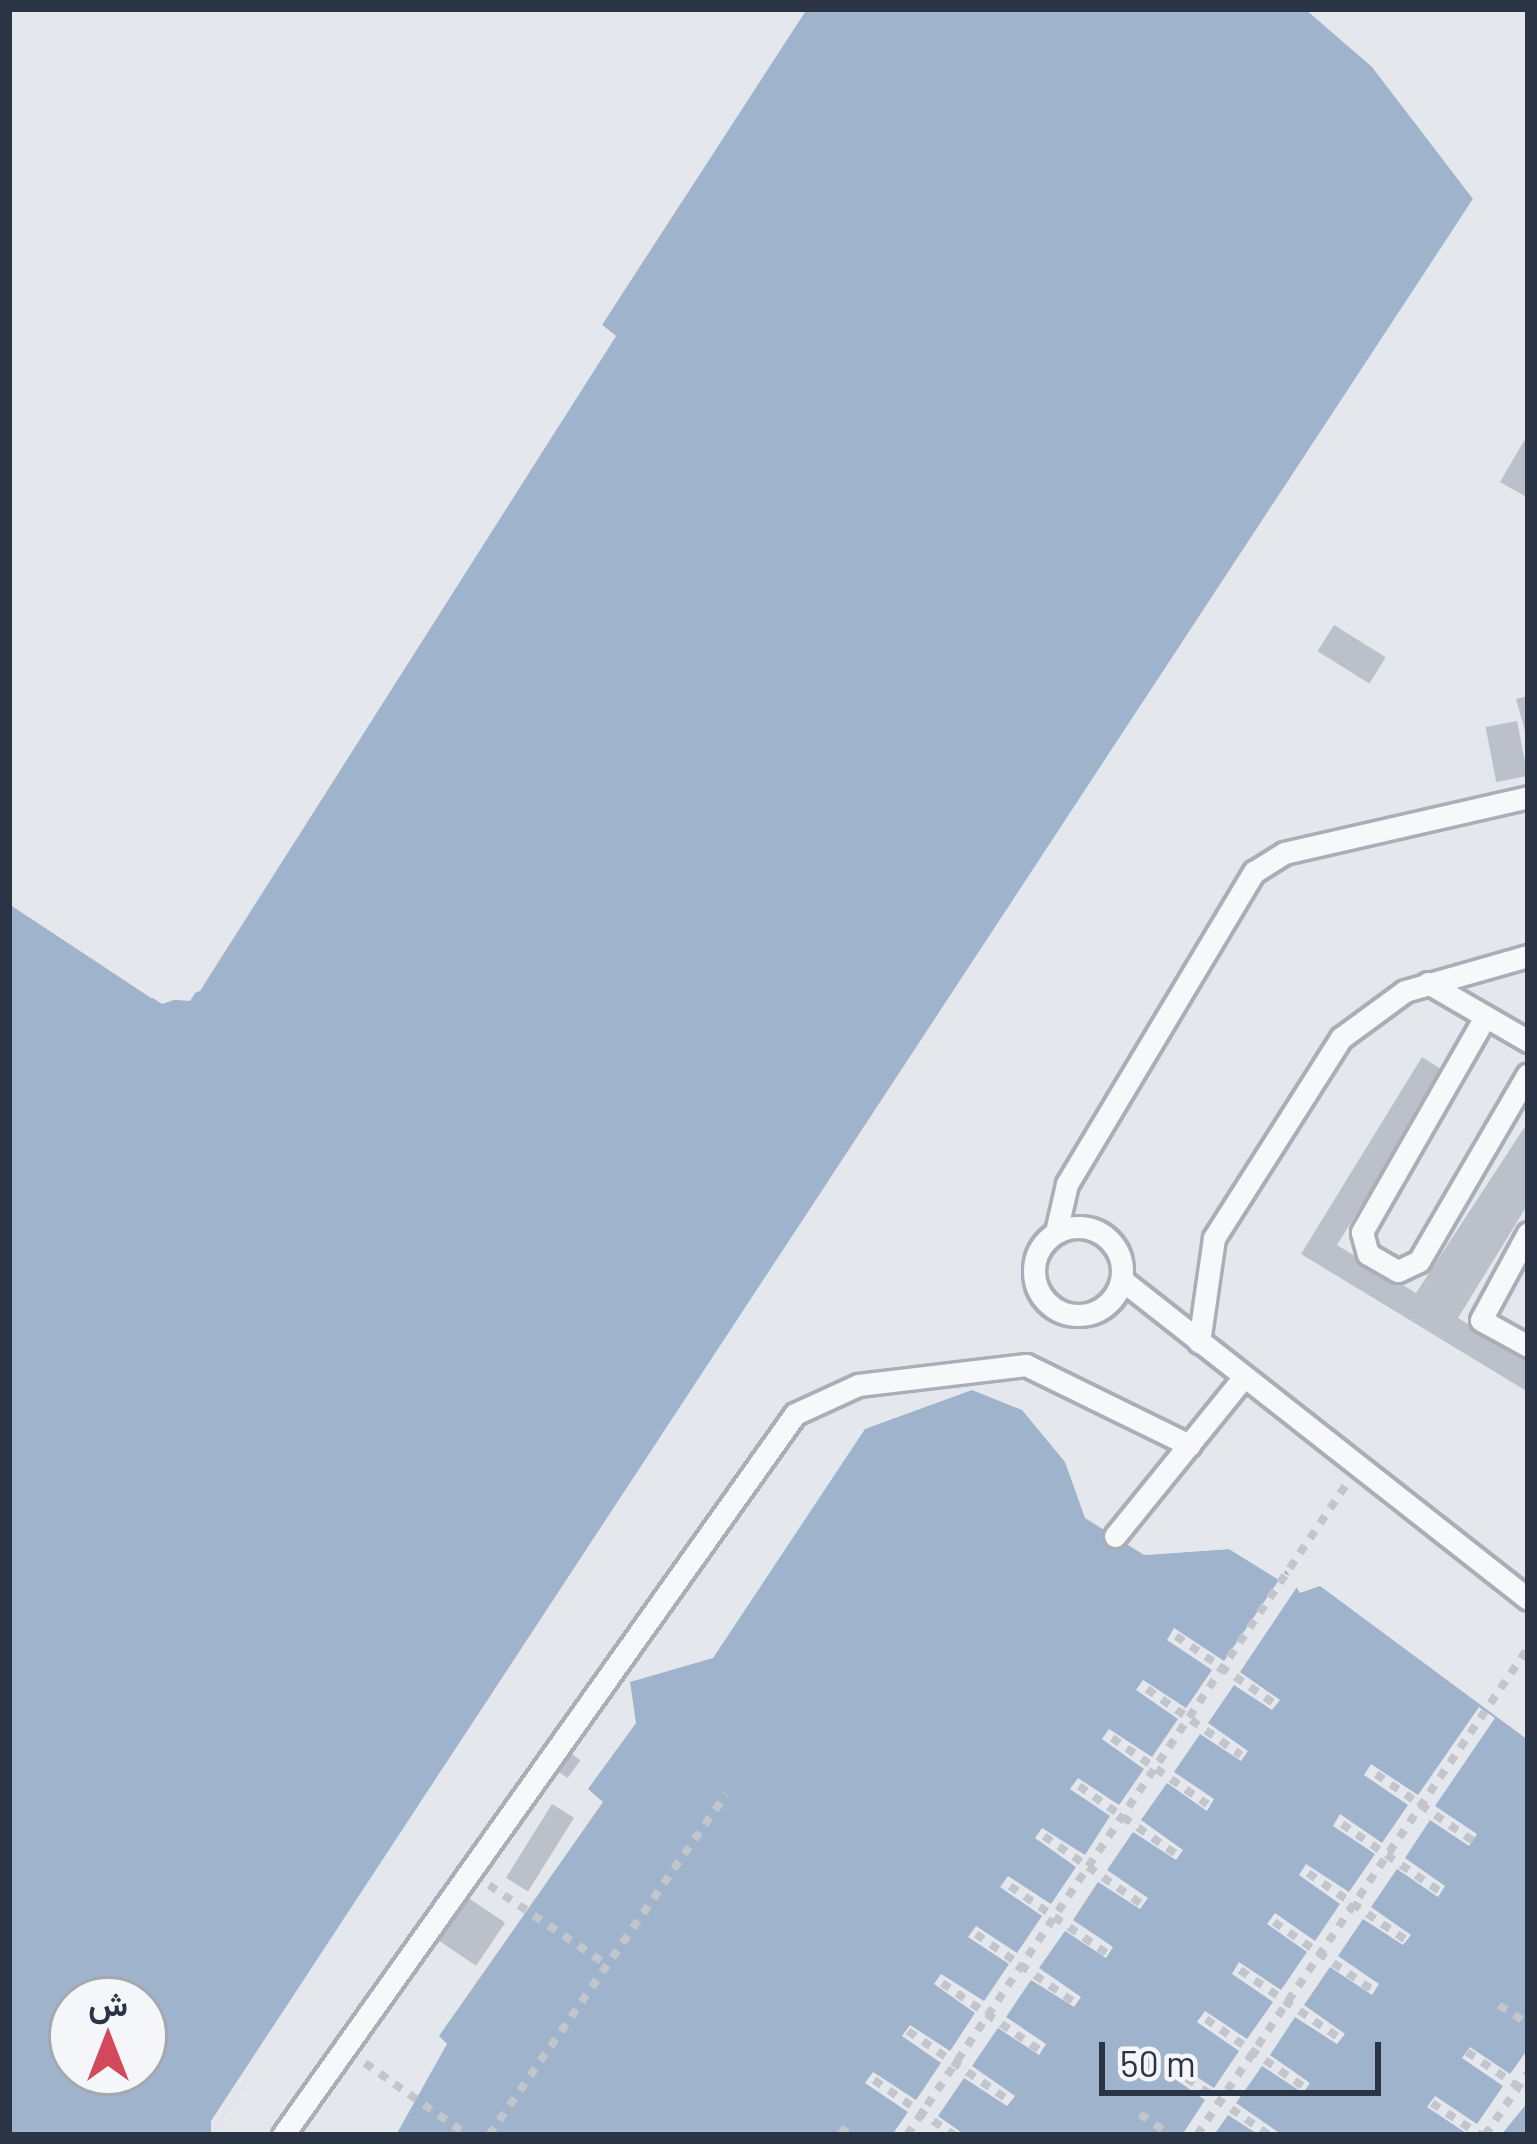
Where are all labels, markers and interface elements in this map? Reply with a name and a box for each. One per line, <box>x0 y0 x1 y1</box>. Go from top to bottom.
north arrow <box>48 1976 168 2096</box>
text: ش <box>88 1983 128 2023</box>
scale bar <box>1105 2018 1387 2092</box>
text: 50 m <box>1120 2041 1196 2084</box>

